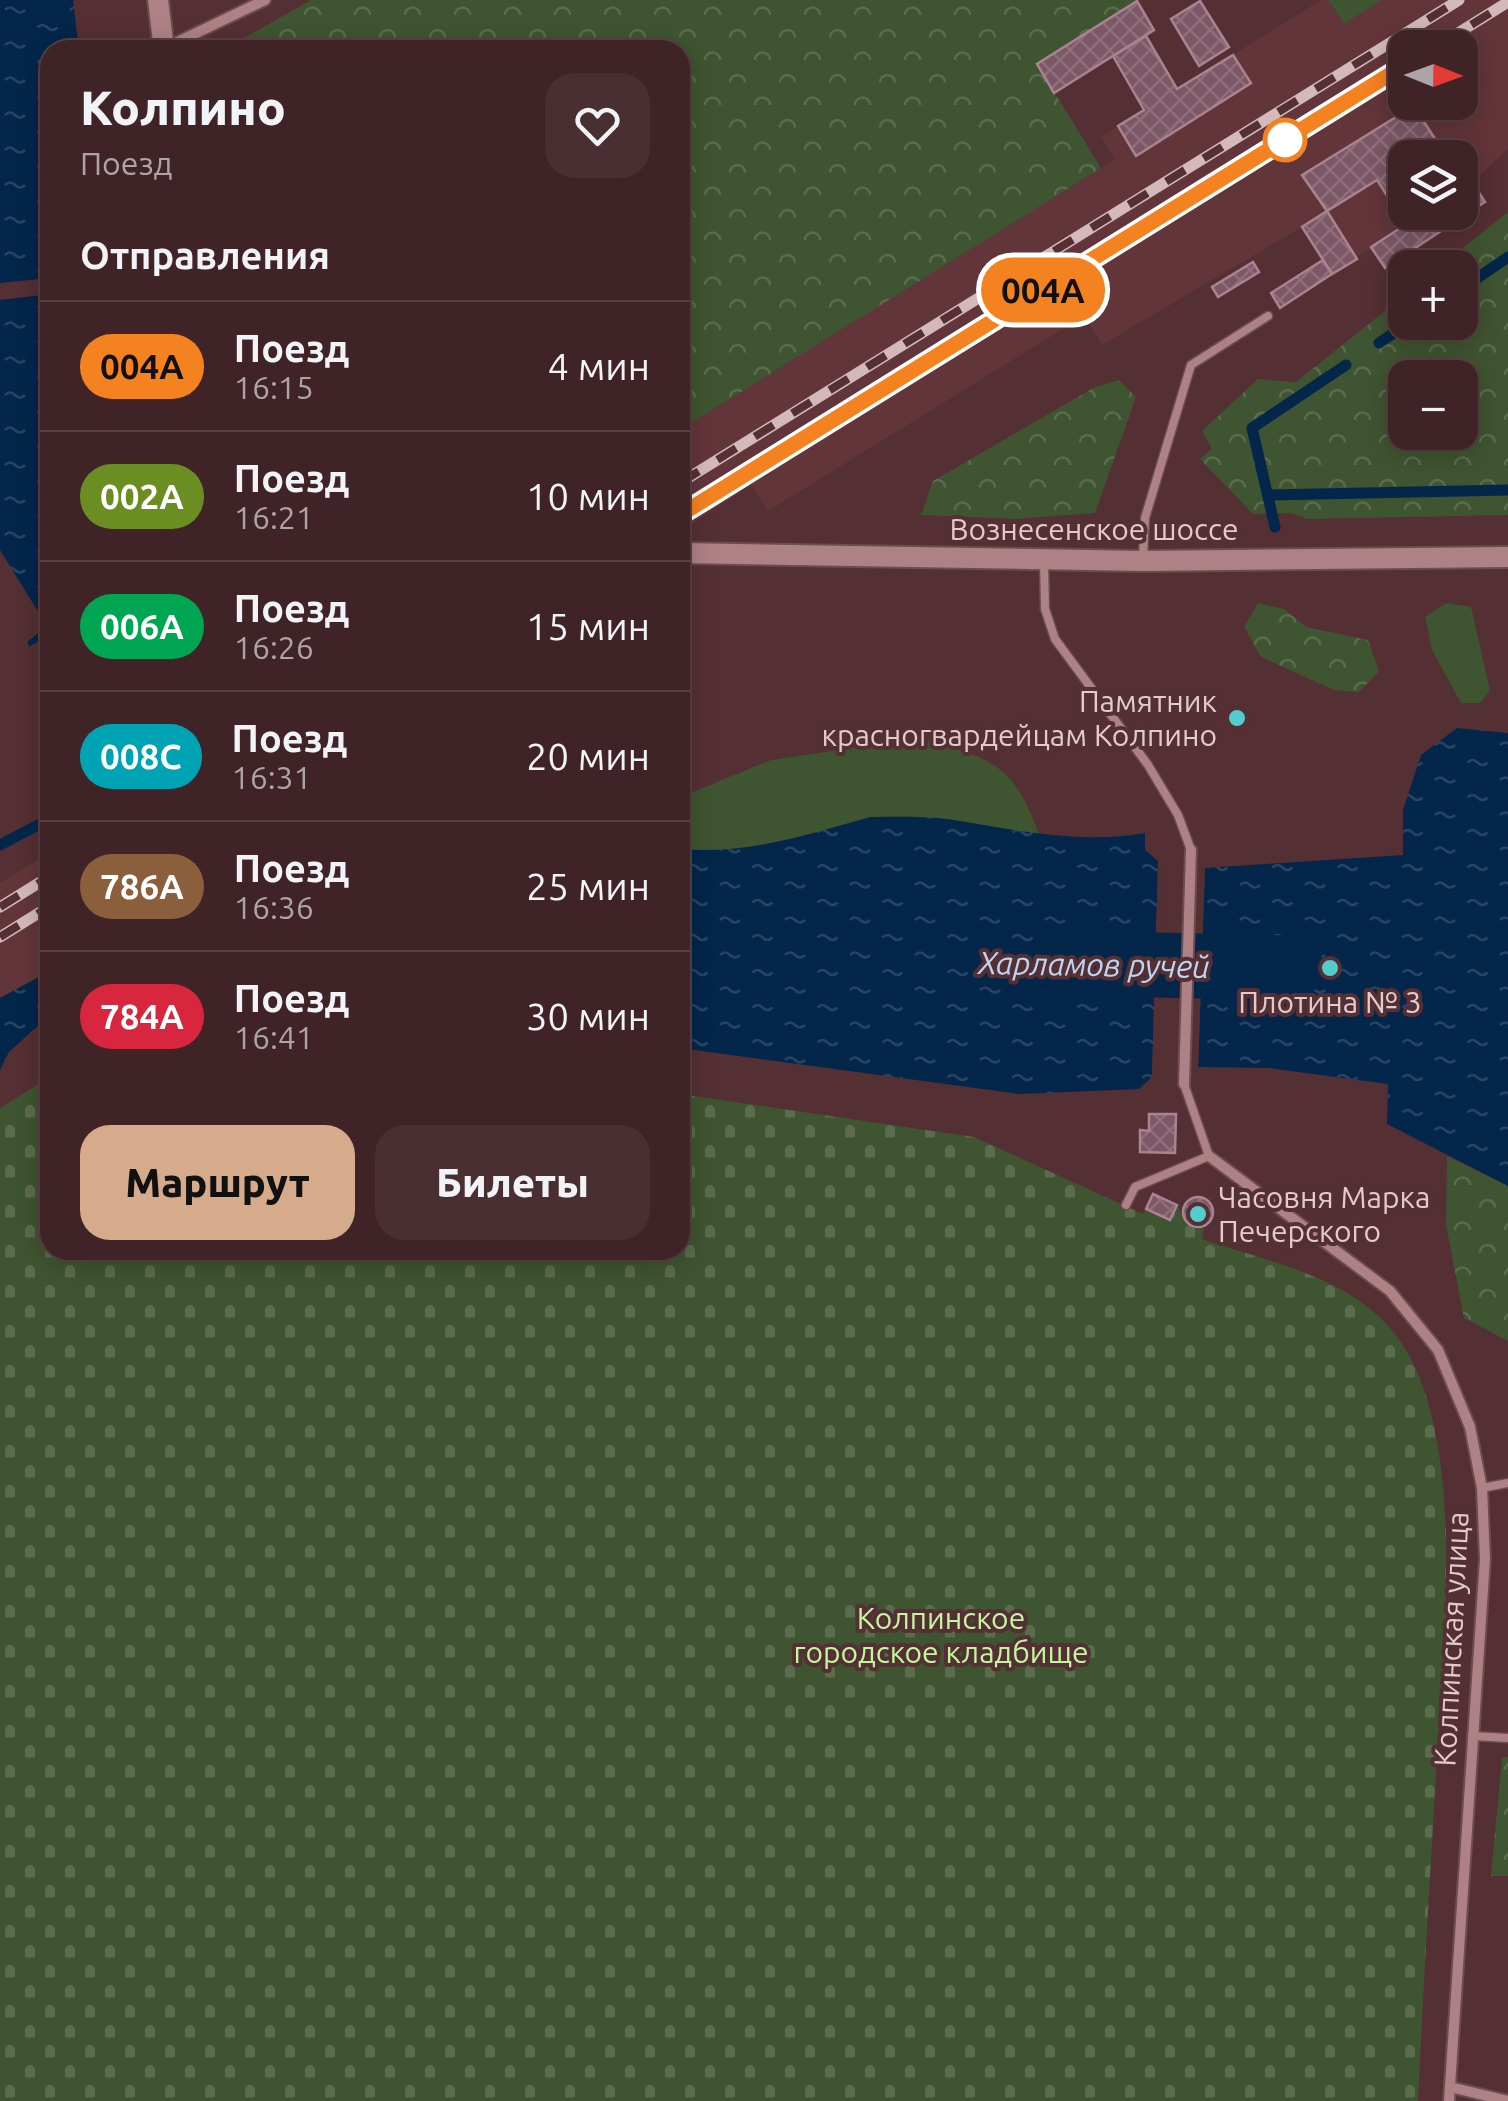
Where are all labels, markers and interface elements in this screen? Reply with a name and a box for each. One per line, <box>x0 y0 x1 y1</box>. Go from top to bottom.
north arrow <box>1388 30 1478 120</box>
map controls <box>1388 30 1478 450</box>
button: heart <box>545 73 650 178</box>
text: Колпино <box>80 80 286 134</box>
unlabelled marker <box>1264 119 1306 161</box>
button: layers <box>1388 140 1478 230</box>
text: Поезд <box>80 145 173 181</box>
text: Отправления <box>80 234 330 276</box>
button: + <box>1388 250 1478 340</box>
line badge: 004А <box>973 258 1113 322</box>
text: 004А <box>1001 270 1085 310</box>
text: Поезд <box>234 327 350 369</box>
text: 4 мин <box>548 345 650 387</box>
text: 004А <box>100 346 184 386</box>
button: − <box>1388 360 1478 450</box>
text: 16:15 <box>234 369 314 405</box>
text: Поезд <box>234 457 350 499</box>
text: 10 мин <box>526 475 650 517</box>
text: 002А <box>100 476 184 516</box>
text: 16:21 <box>234 499 314 535</box>
street label: Вознесенское шоссе <box>950 512 1238 546</box>
text: Поезд <box>234 587 350 629</box>
text: 15 мин <box>526 605 650 647</box>
text: 006А <box>100 606 184 646</box>
text: 16:26 <box>234 629 314 665</box>
place label: Памятник красногвардейцам Колпино <box>821 684 1217 752</box>
marker: Памятник красногвардейцам Колпино <box>1226 707 1248 729</box>
text: Поезд <box>232 717 347 759</box>
text: 20 мин <box>526 735 650 777</box>
text: 008С <box>100 736 182 776</box>
text: 16:31 <box>232 759 312 795</box>
text: Поезд <box>234 847 350 889</box>
text: 25 мин <box>526 865 650 907</box>
text: 786А <box>100 866 184 906</box>
text: 16:36 <box>234 889 314 925</box>
water label: Харламов ручей <box>976 944 1210 984</box>
marker: Плотина № 3 <box>1319 957 1341 979</box>
text: Поезд <box>234 977 350 1019</box>
place label: Плотина № 3 <box>1238 985 1422 1019</box>
text: 30 мин <box>526 995 650 1037</box>
text: 784А <box>100 996 184 1036</box>
text: 16:41 <box>234 1019 314 1055</box>
button: Маршрут <box>80 1125 355 1240</box>
button: Билеты <box>375 1125 650 1240</box>
place label: Часовня Марка Печерского <box>1218 1180 1430 1248</box>
marker: Часовня Марка Печерского <box>1187 1203 1209 1225</box>
street label: Колпинская улица <box>1427 1511 1475 1767</box>
park label: Колпинское городское кладбище <box>793 1601 1089 1669</box>

